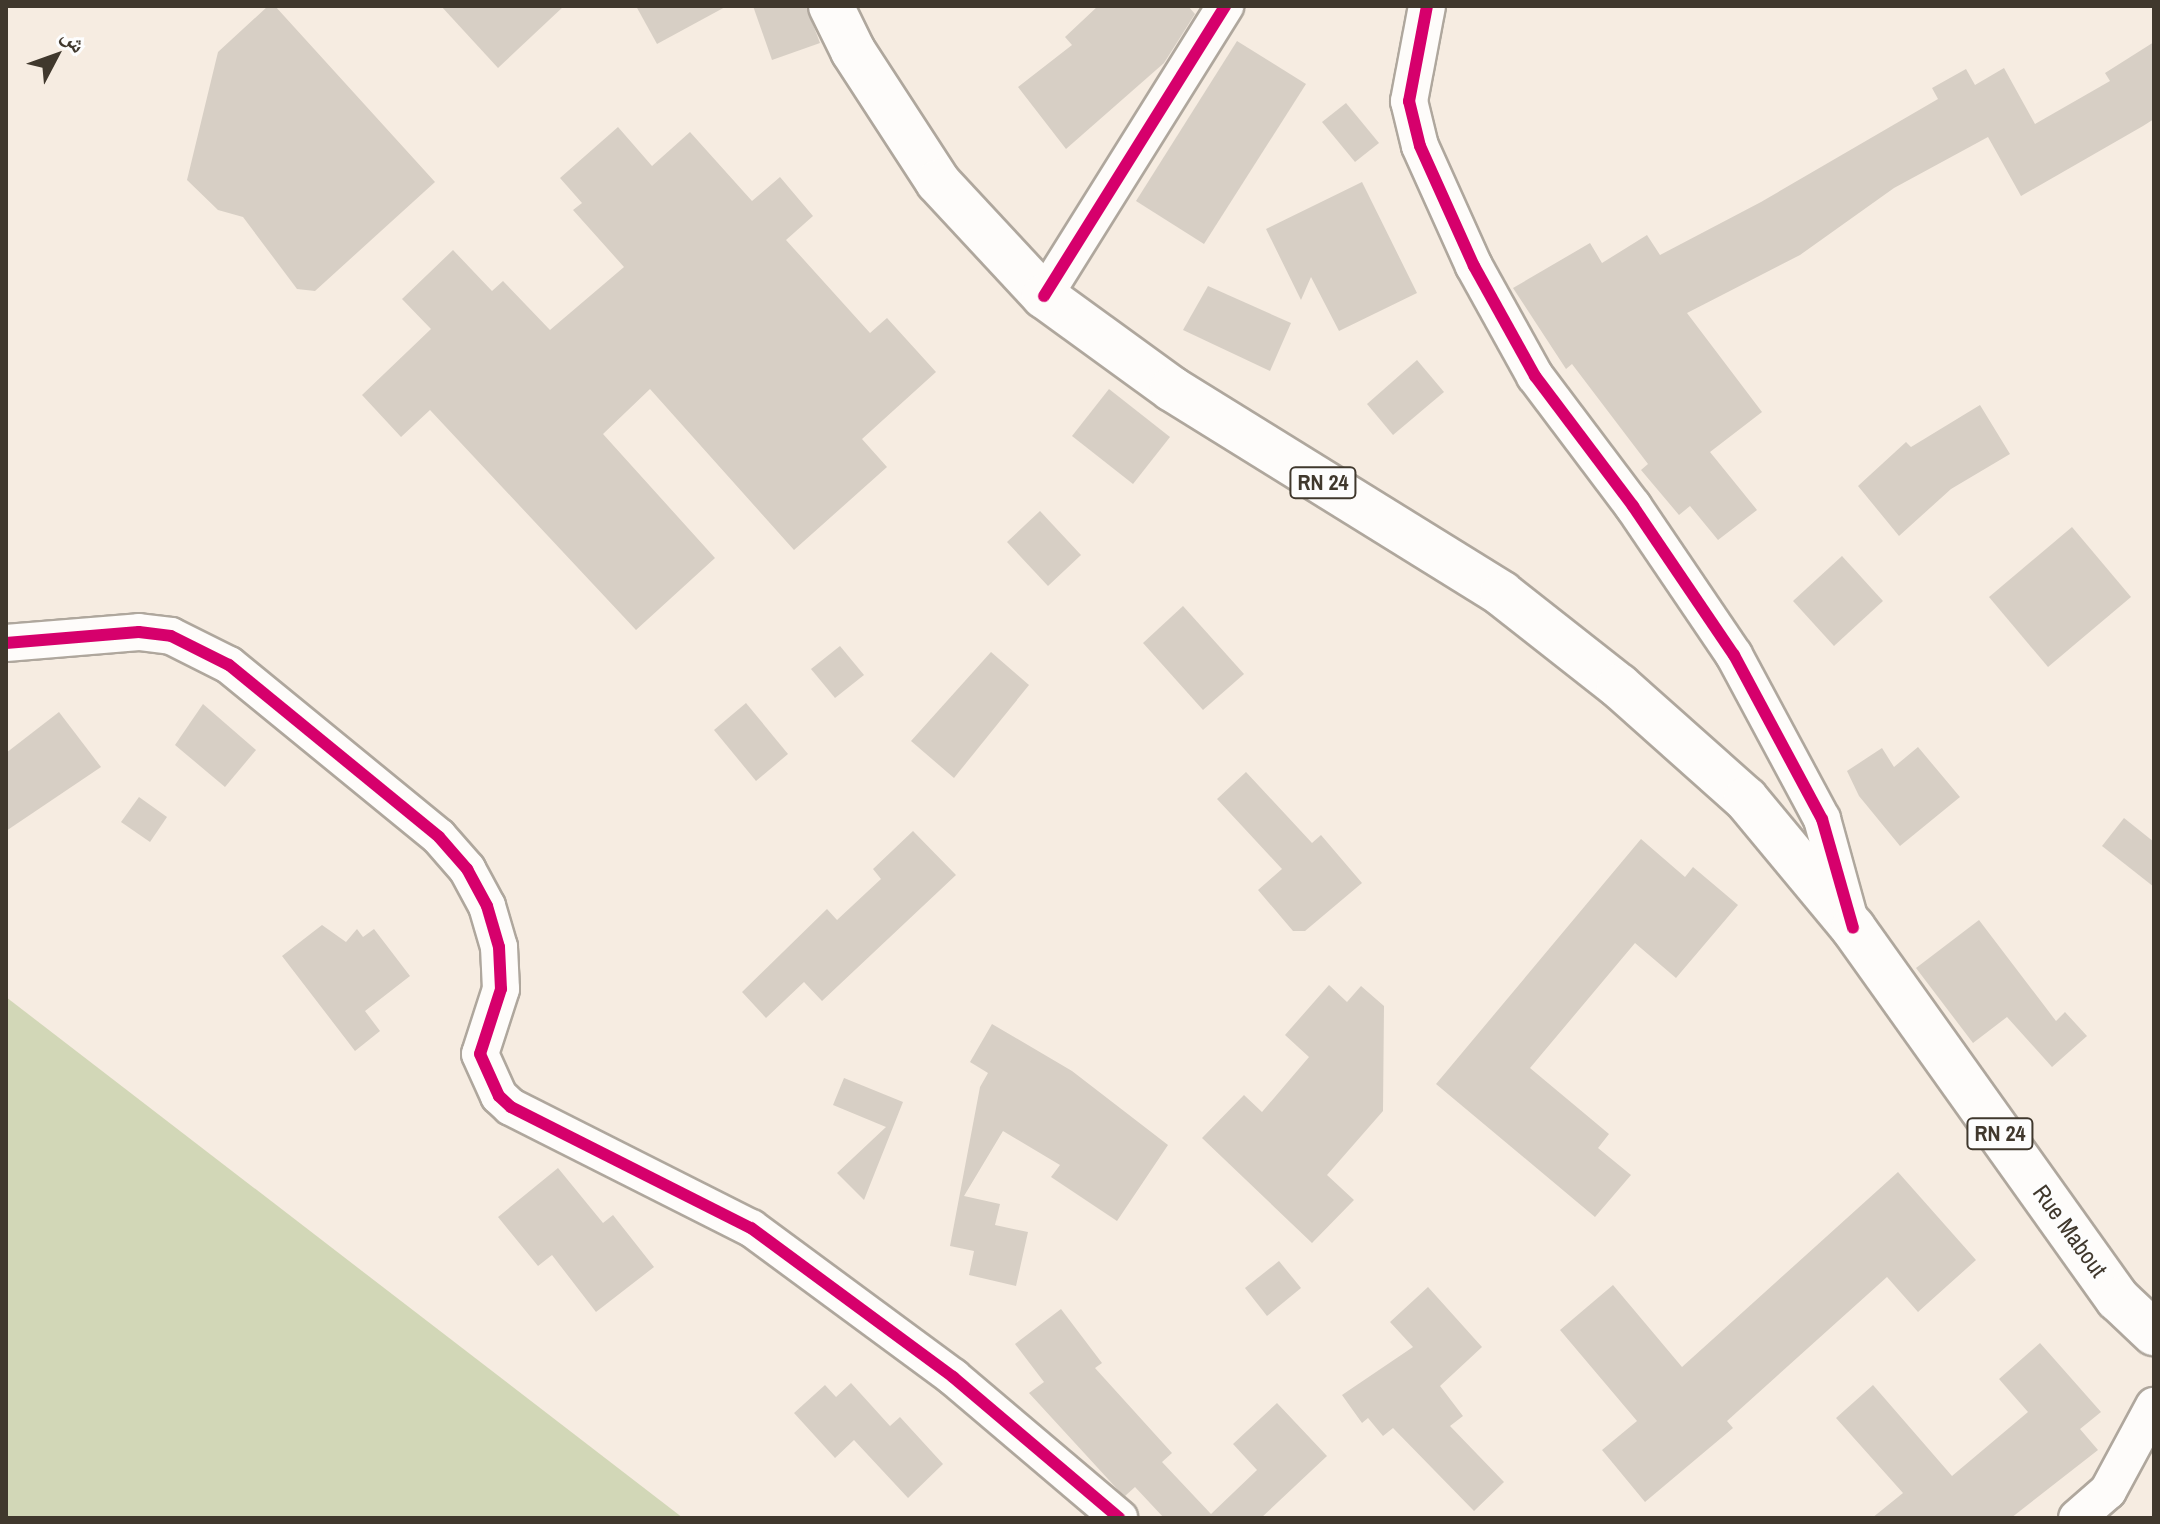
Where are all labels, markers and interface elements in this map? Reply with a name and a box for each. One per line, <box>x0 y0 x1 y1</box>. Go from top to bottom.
north arrow <box>16 16 96 96</box>
text: ش <box>55 22 93 59</box>
road number: RN 24 <box>1289 465 1357 501</box>
road number: RN 24 <box>1966 1116 2034 1152</box>
street label: Rue Mabout <box>2027 1179 2113 1283</box>

